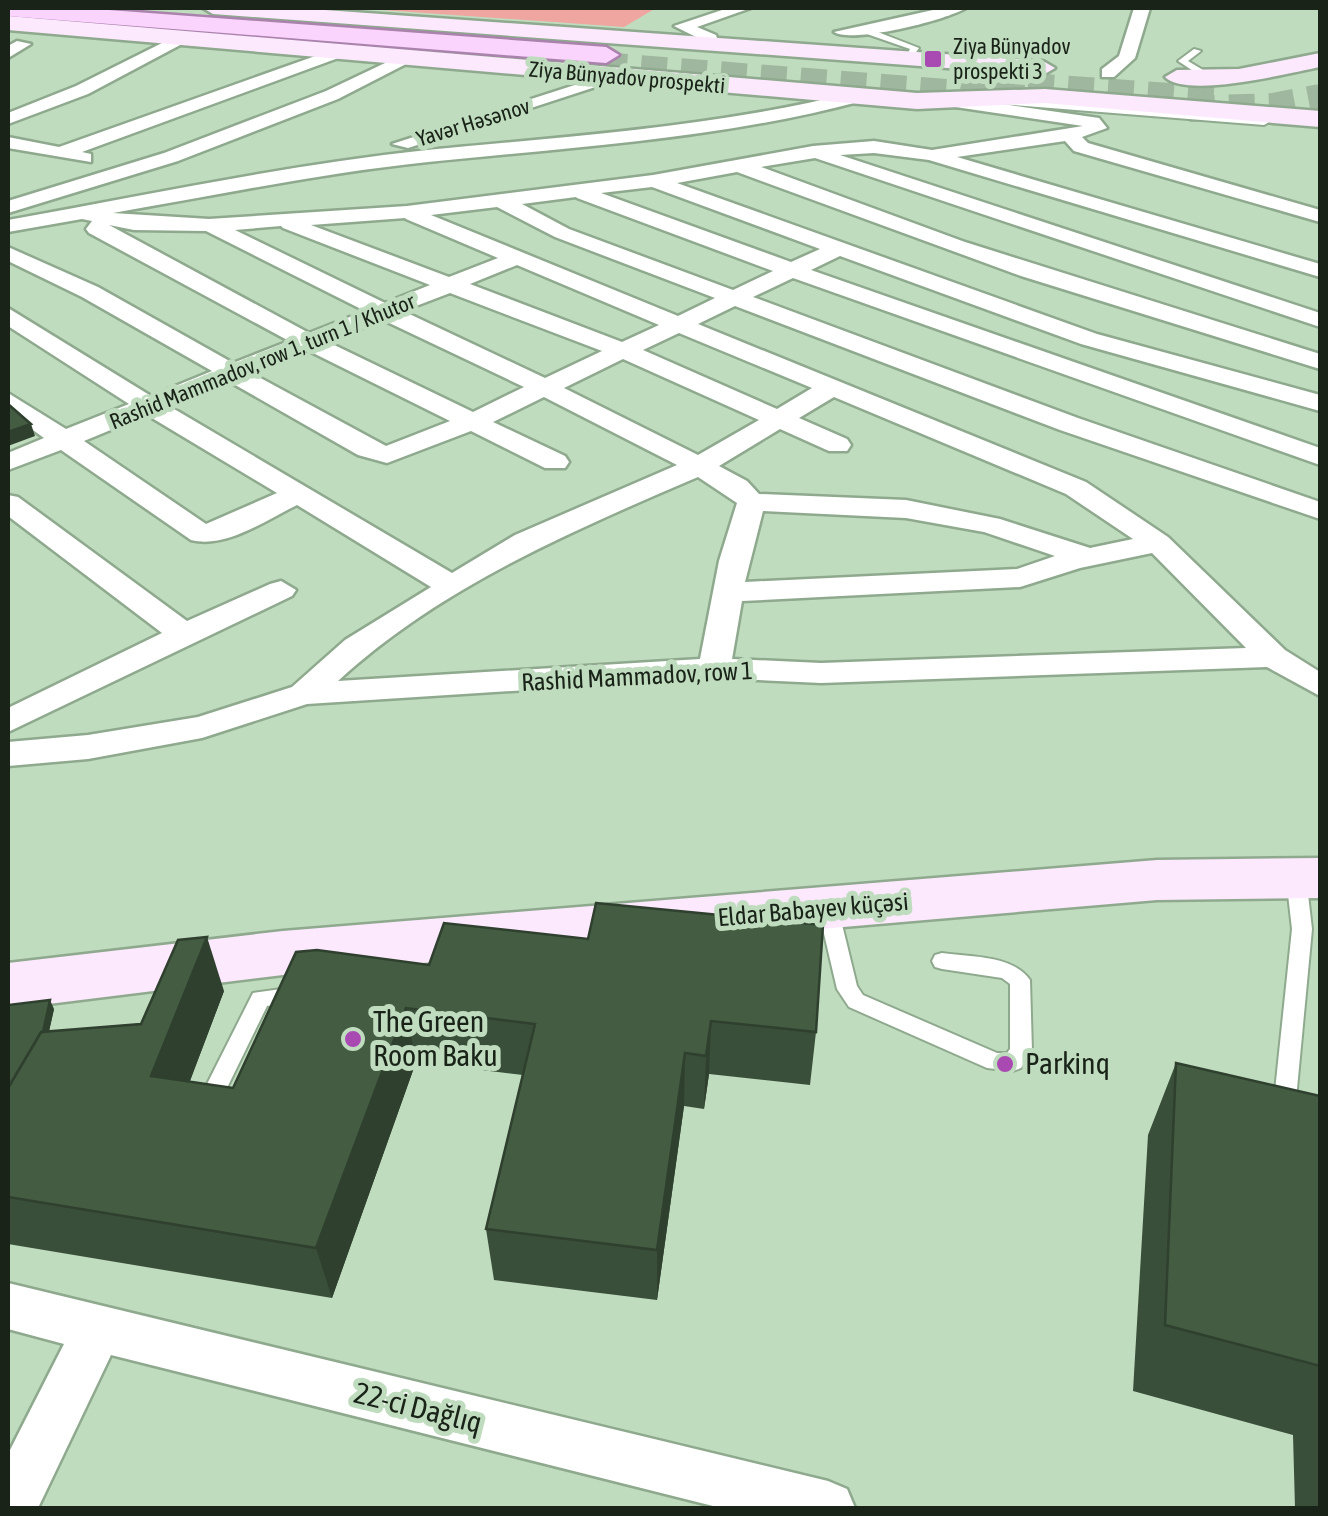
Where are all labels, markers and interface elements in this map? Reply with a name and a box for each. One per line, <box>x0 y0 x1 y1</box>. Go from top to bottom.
place label: Ziya Bünyadov prospekti 3 <box>953 33 1070 84</box>
marker: Ziya Bünyadov prospekti 3 <box>922 48 944 70</box>
street label: Ziya Bünyadov prospekti <box>528 55 726 99</box>
street label: Yavər Həsənov <box>413 92 533 152</box>
street label: Rashid Mammadov, row 1, turn 1 / Khutor <box>106 288 419 434</box>
street label: Rashid Mammadov, row 1 <box>520 656 754 696</box>
street label: Eldar Babayev küçəsi <box>716 887 910 931</box>
place label: The Green Room Baku <box>373 1004 498 1072</box>
marker: The Green Room Baku <box>342 1028 364 1050</box>
place label: Parkinq <box>1025 1046 1110 1080</box>
marker: Parkinq <box>994 1053 1016 1075</box>
street label: 22-ci Dağlıq <box>351 1375 486 1439</box>

